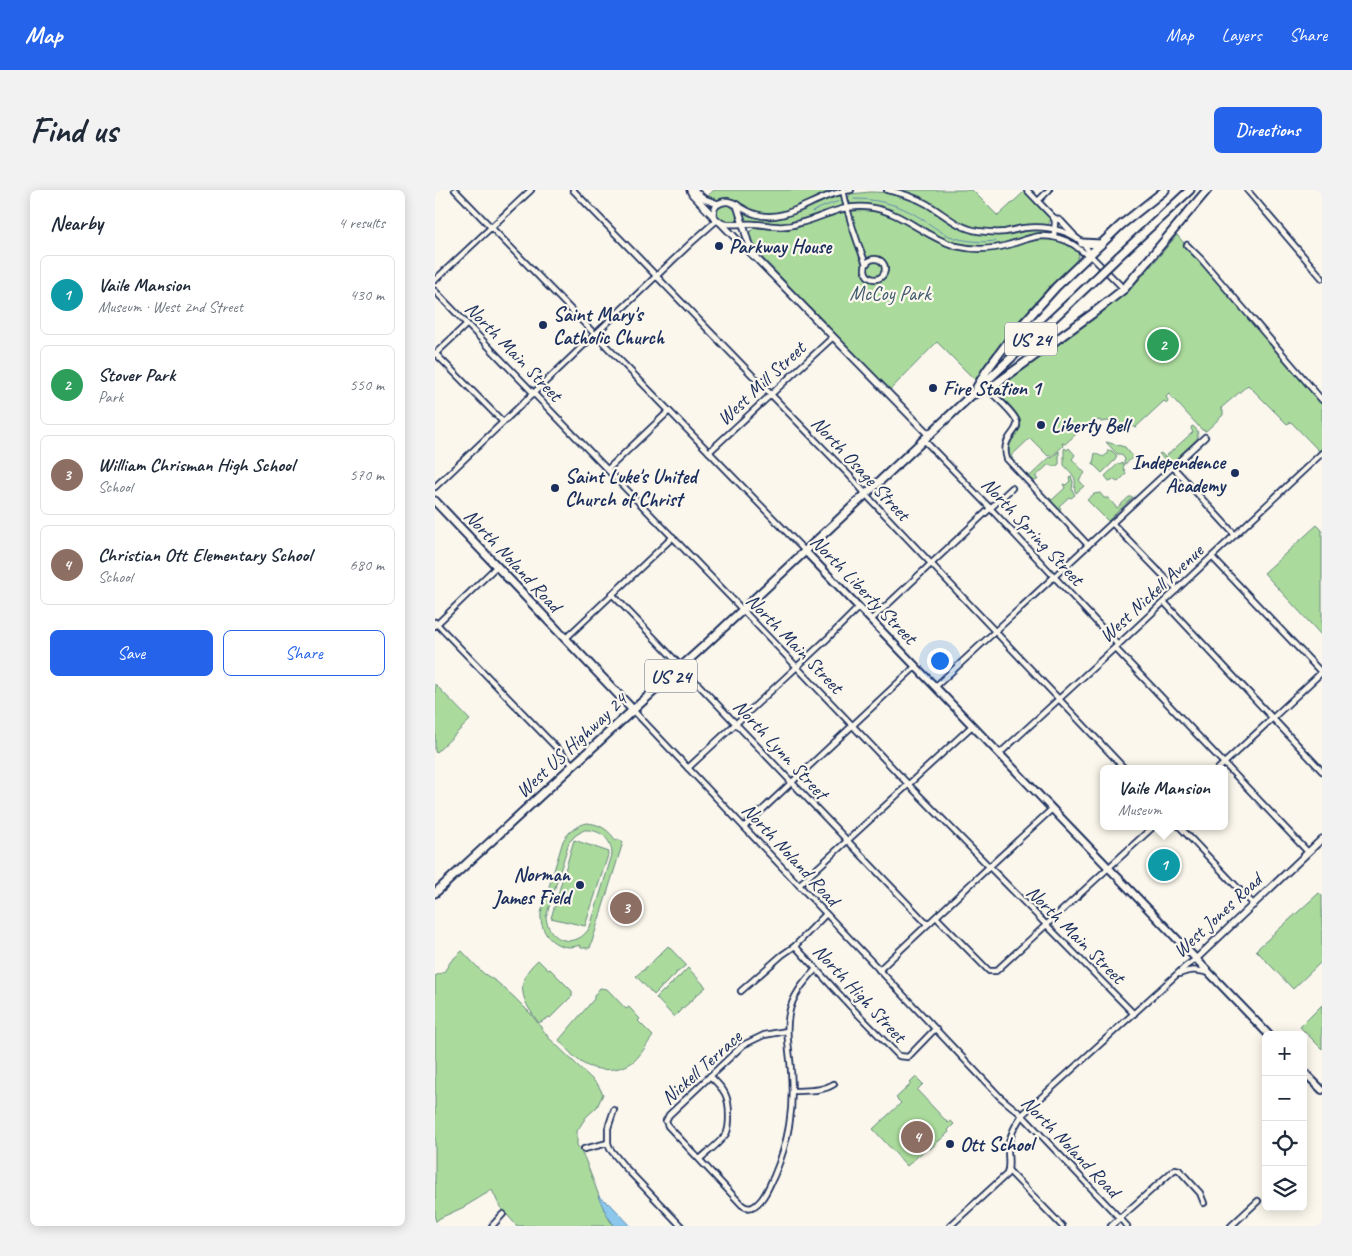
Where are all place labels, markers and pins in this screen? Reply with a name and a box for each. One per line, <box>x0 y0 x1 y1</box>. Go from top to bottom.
place label: Parkway House <box>729 234 832 259</box>
marker: Parkway House <box>713 240 725 252</box>
place label: Saint Mary's Catholic Church <box>553 302 665 350</box>
marker: Saint Mary's Catholic Church <box>537 319 549 331</box>
pin: 2 <box>1147 326 1179 364</box>
place label: Fire Station 1 <box>943 376 1043 401</box>
marker: Fire Station 1 <box>927 382 939 394</box>
place label: Liberty Bell <box>1051 413 1132 438</box>
marker: Liberty Bell <box>1035 419 1047 431</box>
place label: Independence Academy <box>1132 450 1227 498</box>
place label: Saint Luke's United Church of Christ <box>565 464 700 512</box>
marker: Independence Academy <box>1229 467 1241 479</box>
marker: Saint Luke's United Church of Christ <box>549 482 561 494</box>
pin: 1 <box>1148 846 1180 884</box>
place label: Norman James Field <box>491 862 574 910</box>
marker: Norman James Field <box>574 879 586 891</box>
pin: 3 <box>610 889 642 927</box>
pin: 4 <box>901 1118 933 1156</box>
place label: Ott School <box>960 1132 1037 1157</box>
marker: Ott School <box>944 1138 956 1150</box>

